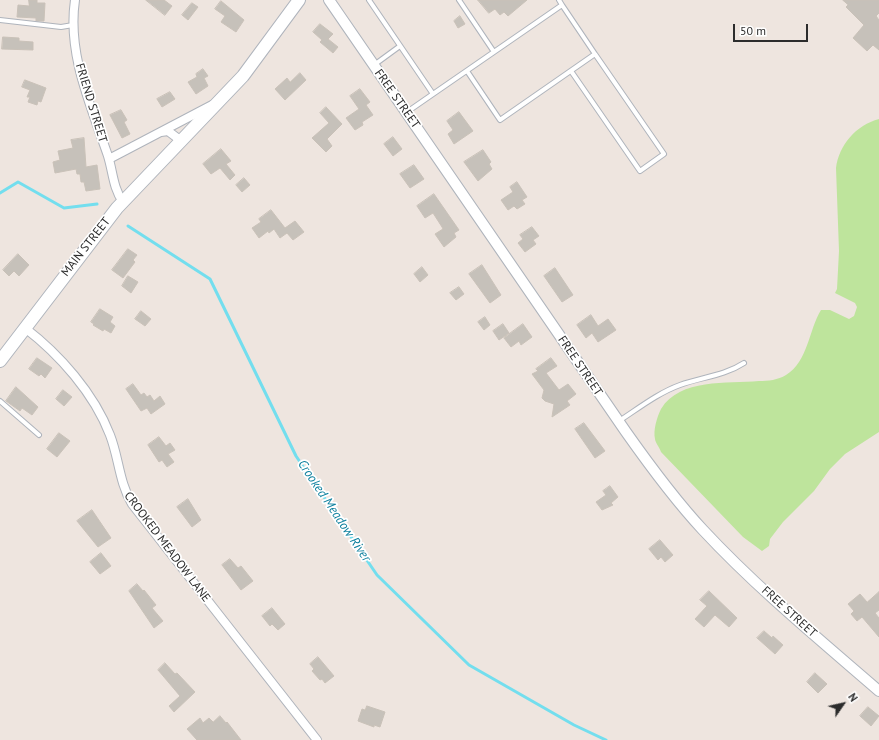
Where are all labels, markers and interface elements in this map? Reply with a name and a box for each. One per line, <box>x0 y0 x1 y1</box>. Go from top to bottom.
scale bar <box>735 16 810 42</box>
text: 50 m <box>740 23 766 38</box>
street label: FRIEND STREET <box>72 62 110 144</box>
street label: FREE STREET <box>371 67 423 131</box>
street label: MAIN STREET <box>58 215 114 279</box>
street label: FREE STREET <box>555 333 605 399</box>
water label: Crooked Meadow River <box>294 457 374 565</box>
street label: CROOKED MEADOW LANE <box>121 489 213 605</box>
street label: FREE STREET <box>759 584 819 640</box>
north arrow <box>823 684 863 724</box>
text: N <box>845 690 861 704</box>

